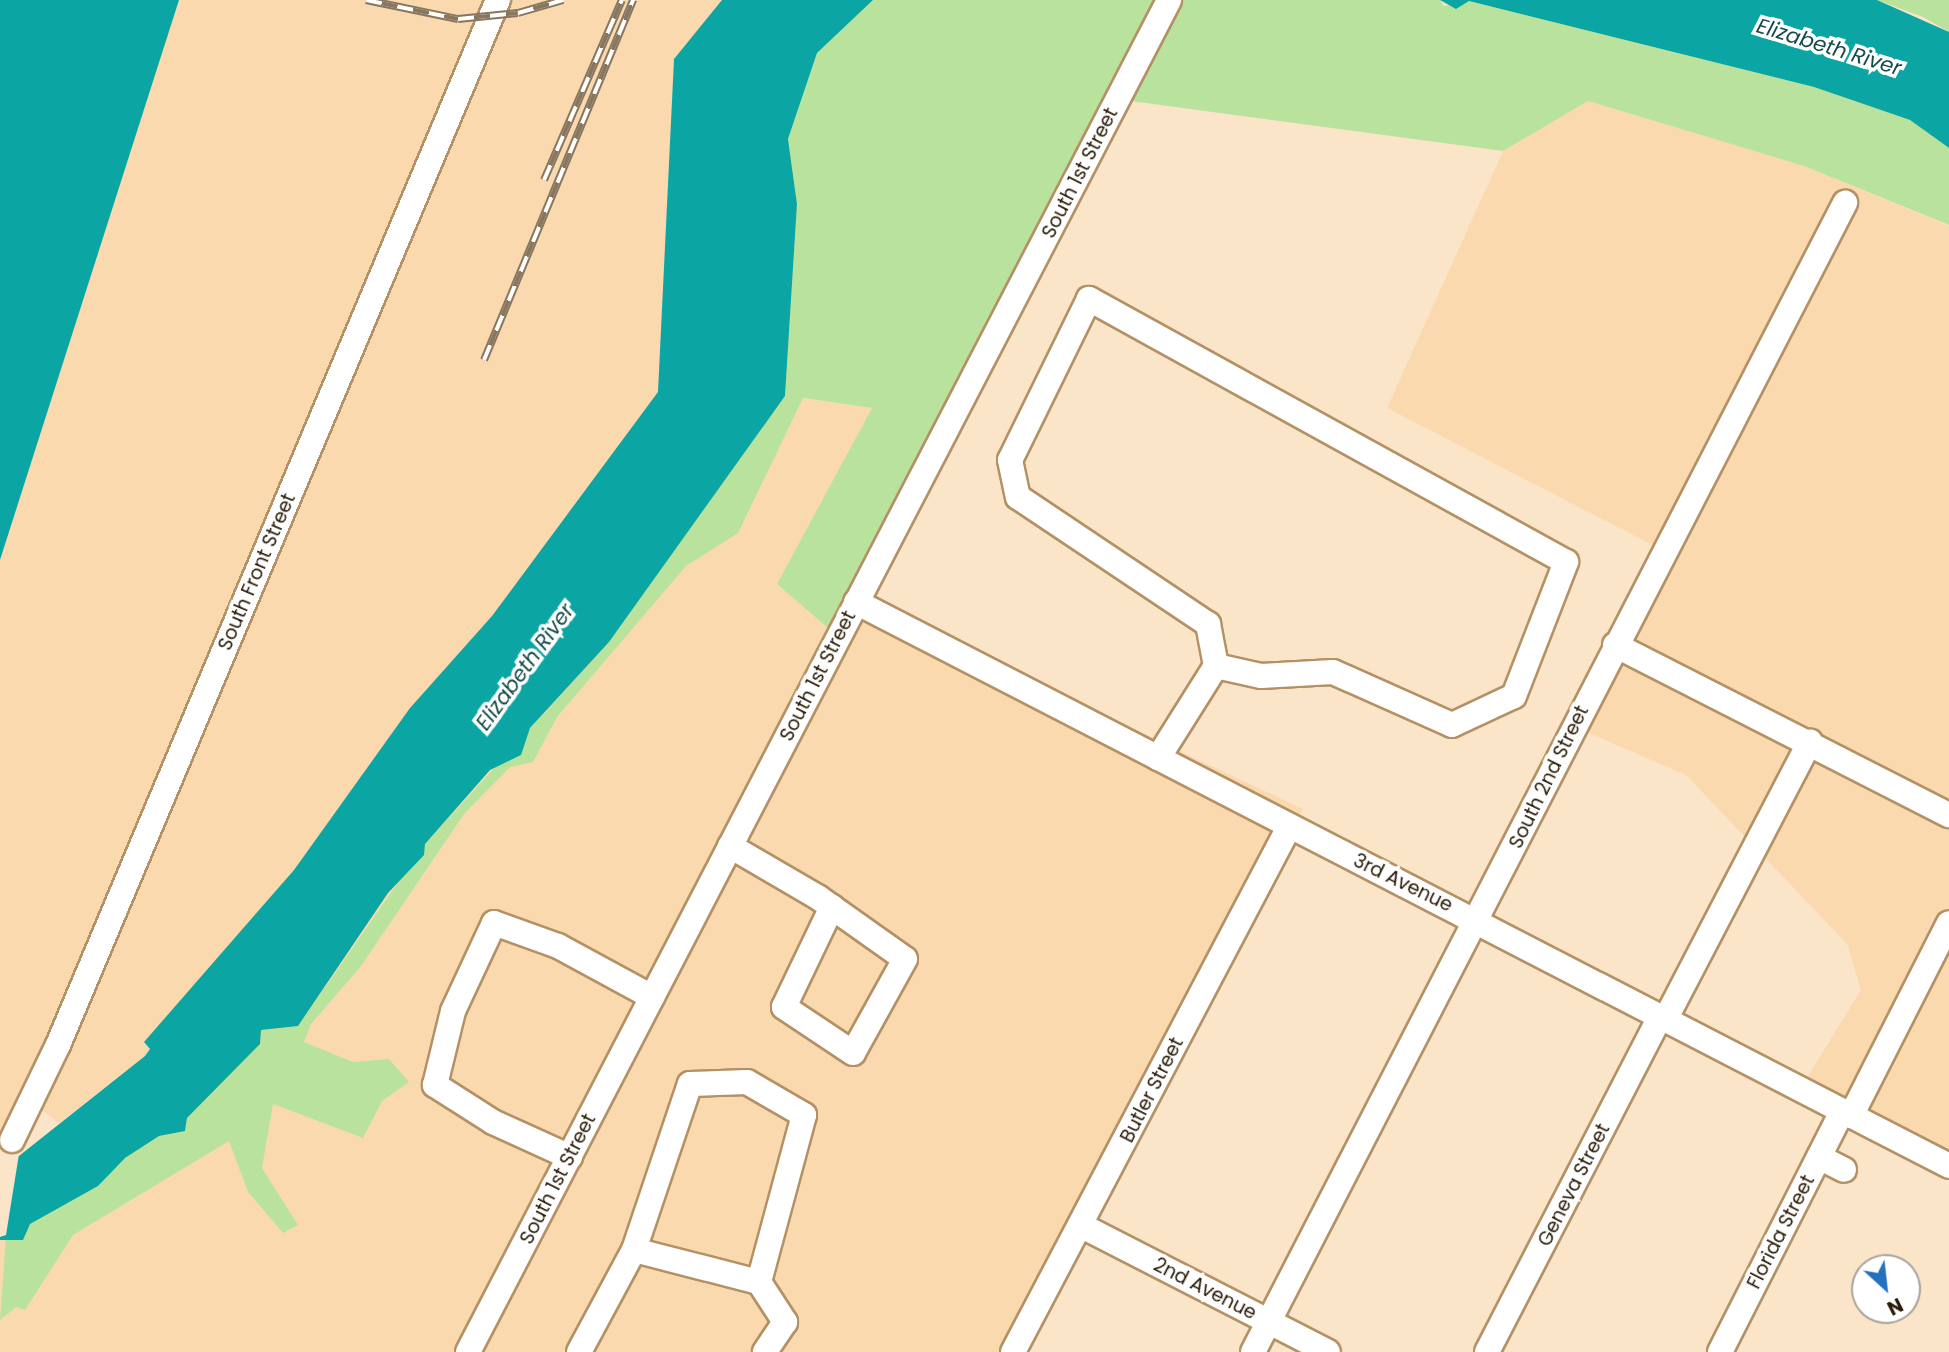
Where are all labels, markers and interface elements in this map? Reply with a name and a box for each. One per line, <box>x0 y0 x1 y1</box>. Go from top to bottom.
water label: Elizabeth River <box>1754 13 1904 81</box>
street label: South 1st Street <box>1037 104 1123 242</box>
street label: South Front Street <box>214 490 300 654</box>
water label: Elizabeth River <box>471 599 579 735</box>
street label: South 1st Street <box>775 607 861 745</box>
street label: South 2nd Street <box>1505 702 1593 852</box>
street label: 3rd Avenue <box>1350 849 1456 917</box>
street label: Butler Street <box>1116 1034 1188 1146</box>
street label: South 1st Street <box>515 1110 601 1248</box>
street label: Geneva Street <box>1533 1120 1615 1250</box>
street label: Florida Street <box>1743 1171 1819 1293</box>
street label: 2nd Avenue <box>1150 1253 1260 1325</box>
north arrow <box>1851 1254 1921 1324</box>
text: N <box>1882 1291 1907 1322</box>

